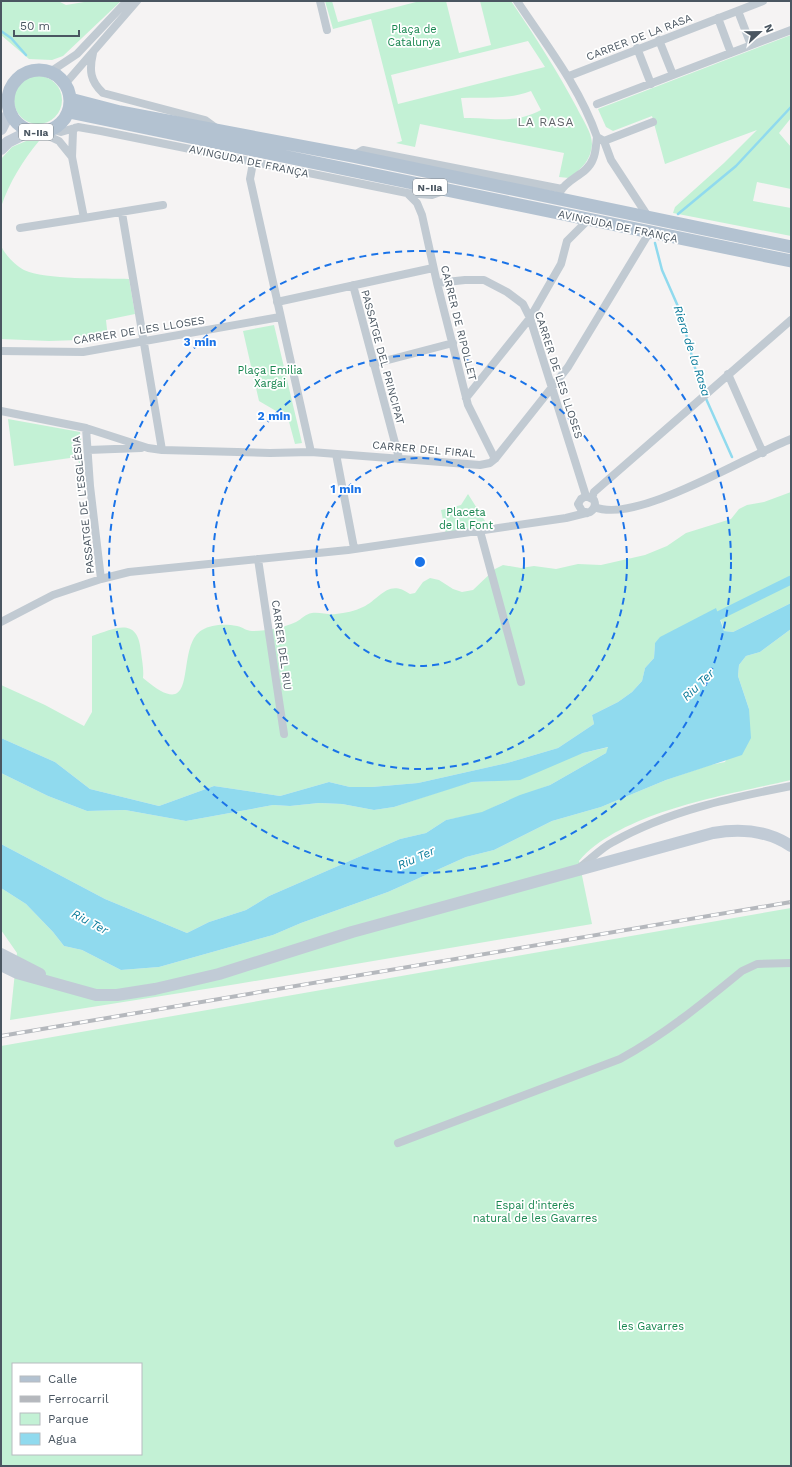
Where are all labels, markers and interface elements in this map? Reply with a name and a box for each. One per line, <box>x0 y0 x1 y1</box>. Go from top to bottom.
street label: CARRER DE LA RASA <box>585 11 694 64</box>
scale bar <box>14 12 79 38</box>
north arrow <box>740 12 780 52</box>
text: 50 m <box>20 19 50 33</box>
text: N <box>761 22 776 35</box>
park label: Plaça de Catalunya <box>388 23 440 49</box>
district label: LA RASA <box>517 115 575 129</box>
road number: N-IIa <box>19 124 53 140</box>
street label: AVINGUDA DE FRANÇA <box>188 142 310 181</box>
road number: N-IIa <box>413 179 447 195</box>
street label: AVINGUDA DE FRANÇA <box>557 207 679 246</box>
street label: CARRER DE RIPOLLET <box>438 264 479 383</box>
street label: PASSATGE DEL PRINCIPAT <box>358 288 407 426</box>
water label: Riera de la Rasa <box>671 304 714 399</box>
street label: CARRER DE LES LLOSES <box>532 310 585 440</box>
street label: CARRER DE LES LLOSES <box>72 314 206 347</box>
text: 3 min <box>184 335 216 349</box>
park label: Plaça Emilia Xargai <box>237 364 303 390</box>
text: 2 min <box>258 409 290 423</box>
street label: PASSATGE DE L'ESGLÉSIA <box>69 435 97 575</box>
street label: CARRER DEL FIRAL <box>372 439 477 461</box>
text: 1 min <box>331 482 361 496</box>
park label: Placeta de la Font <box>439 506 493 532</box>
centre of rings <box>413 555 427 569</box>
street label: CARRER DEL RIU <box>269 599 294 691</box>
water label: Riu Ter <box>679 665 718 704</box>
water label: Riu Ter <box>395 843 438 872</box>
water label: Riu Ter <box>69 907 112 938</box>
park label: Espai d'interès natural de les Gavarres <box>473 1199 597 1225</box>
park label: les Gavarres <box>618 1320 684 1333</box>
legend <box>12 1363 142 1455</box>
text: Calle <box>48 1372 77 1386</box>
text: Ferrocarril <box>48 1392 109 1406</box>
text: Parque <box>48 1412 89 1426</box>
text: Agua <box>48 1432 77 1446</box>

